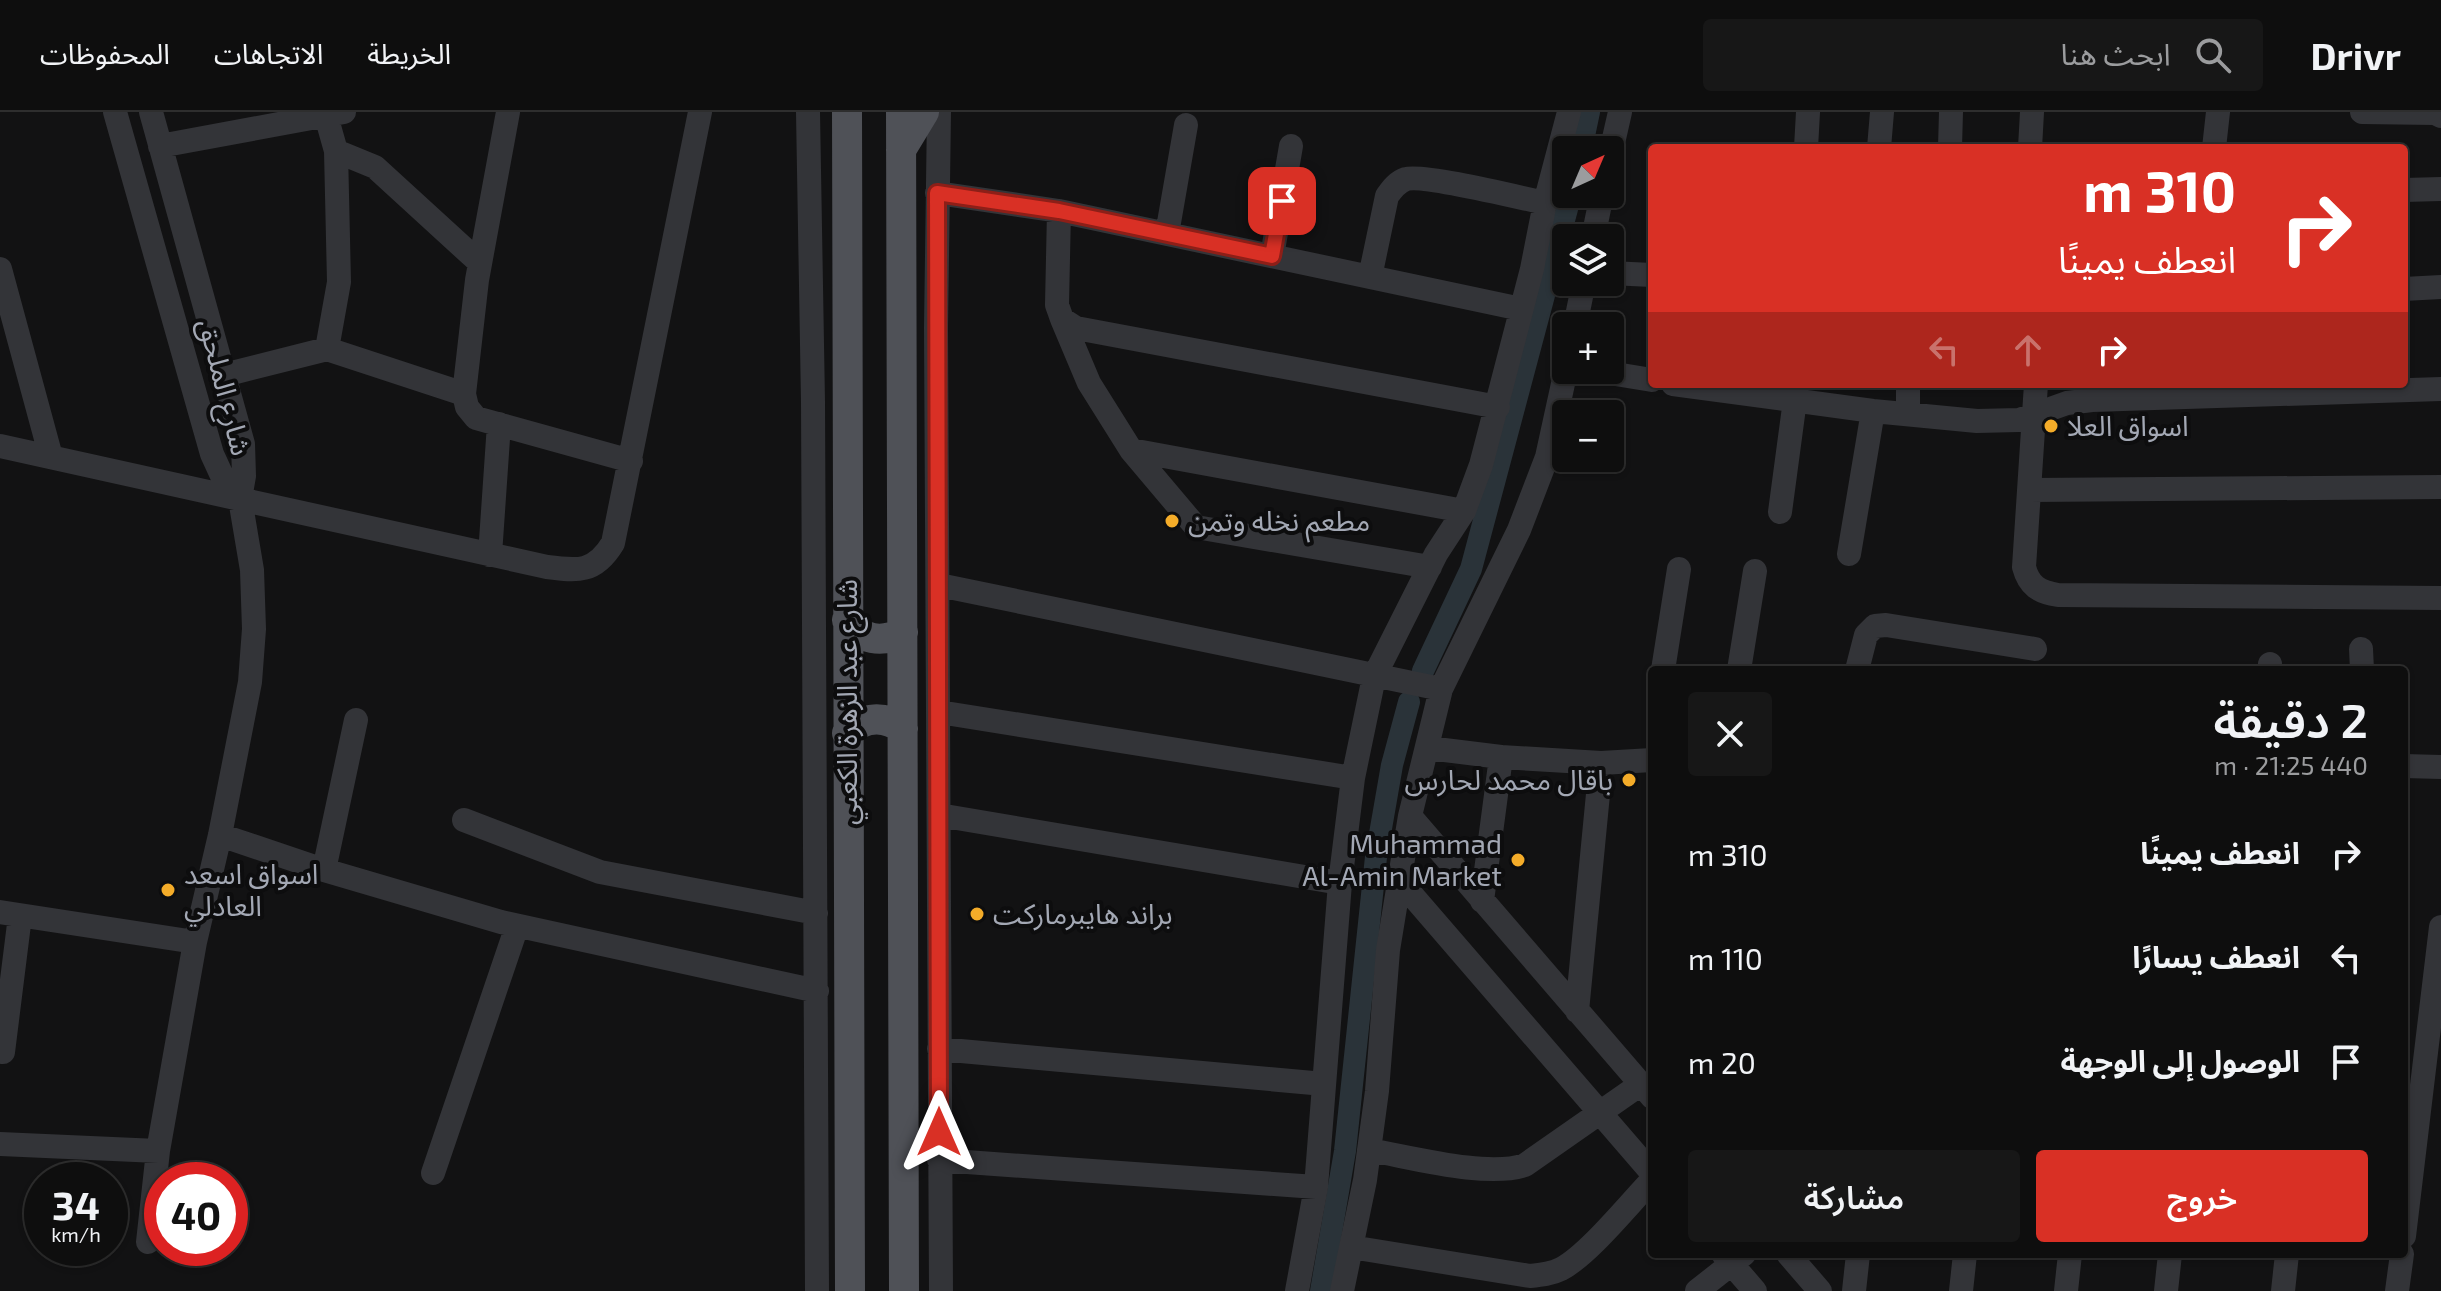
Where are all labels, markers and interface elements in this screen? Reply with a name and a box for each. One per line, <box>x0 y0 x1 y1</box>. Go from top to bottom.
search box <box>1703 19 2263 91</box>
text: Drivr <box>2311 32 2401 78</box>
icon: search <box>2191 33 2235 77</box>
text: ابحث هنا <box>2061 35 2171 71</box>
text: المحفوظات <box>40 36 170 70</box>
text: الاتجاهات <box>214 36 323 70</box>
text: الخريطة <box>367 36 451 70</box>
north arrow <box>1552 136 1624 208</box>
map controls <box>1552 136 1624 472</box>
text: 310 m <box>2083 156 2236 223</box>
pin <box>1248 167 1316 235</box>
icon: right <box>2264 176 2368 280</box>
icon: arrive <box>1260 179 1304 223</box>
button: layers <box>1552 224 1624 296</box>
text: انعطف يمينًا <box>2058 237 2236 280</box>
button: + <box>1552 312 1624 384</box>
street label: شارع الملحق <box>188 315 259 460</box>
icon: left <box>1922 328 1966 372</box>
icon: ahead <box>2006 328 2050 372</box>
icon: right <box>2090 328 2134 372</box>
button: − <box>1552 400 1624 472</box>
place label: اسواق العلا <box>2067 408 2189 443</box>
marker: اسواق العلا <box>2042 417 2060 435</box>
place label: مطعم نخله وتمن <box>1188 503 1370 543</box>
marker: مطعم نخله وتمن <box>1163 512 1181 530</box>
street label: شارع عبد الزهرة الكعبي <box>829 579 868 825</box>
text: 2 دقيقة <box>2214 690 2368 748</box>
button: close <box>1688 692 1772 776</box>
text: 440 m · 21:25 <box>2214 749 2368 780</box>
place label: باقال محمد لحارس <box>1405 762 1613 797</box>
marker: باقال محمد لحارس <box>1620 771 1638 789</box>
place label: Muhammad Al-Amin Market <box>1302 826 1502 892</box>
icon: right <box>2324 832 2368 876</box>
text: انعطف يمينًا <box>2140 834 2300 870</box>
text: 310 m <box>1688 836 1768 872</box>
marker: Muhammad Al-Amin Market <box>1509 851 1527 869</box>
place label: اسواق اسعد العادلي <box>184 856 319 927</box>
marker: اسواق اسعد العادلي <box>159 881 177 899</box>
place label: براند هايبرماركت <box>993 896 1173 931</box>
marker: براند هايبرماركت <box>968 905 986 923</box>
icon: left <box>2324 936 2368 980</box>
text: انعطف يسارًا <box>2132 938 2300 974</box>
text: 110 m <box>1688 940 1763 976</box>
icon: arrive <box>2324 1040 2368 1084</box>
text: الوصول إلى الوجهة <box>2061 1042 2300 1078</box>
text: 20 m <box>1688 1044 1756 1080</box>
position arrow <box>897 1090 981 1174</box>
button: مشاركة <box>1688 1150 2020 1242</box>
button: خروج <box>2036 1150 2368 1242</box>
speed limit sign: 40 <box>144 1162 248 1266</box>
text: 34 <box>52 1180 100 1228</box>
text: km/h <box>51 1222 101 1246</box>

